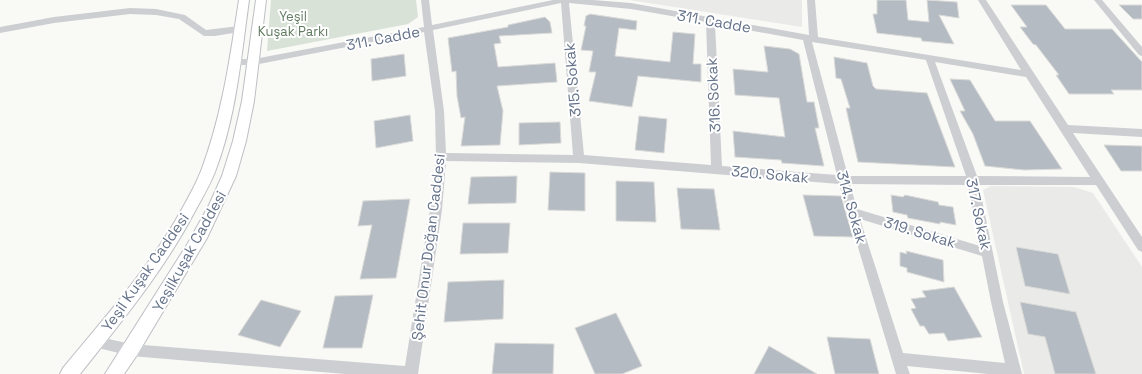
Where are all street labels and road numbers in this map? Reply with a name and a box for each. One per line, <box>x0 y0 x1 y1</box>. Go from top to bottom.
street label: 311. Cadde <box>676 5 753 37</box>
street label: 311. Cadde <box>344 22 422 54</box>
street label: 315. Sokak <box>559 42 585 118</box>
street label: 316. Sokak <box>702 57 724 133</box>
street label: Şehit Onur Doğan Caddesi <box>407 153 449 341</box>
street label: 320. Sokak <box>730 161 810 187</box>
street label: 314. Sokak <box>833 168 871 246</box>
street label: 317. Sokak <box>962 176 996 252</box>
street label: Yeşilkuşak Caddesi <box>148 187 230 315</box>
street label: Yeşil Kuşak Caddesi <box>97 209 193 335</box>
street label: 319. Sokak <box>882 212 958 252</box>

